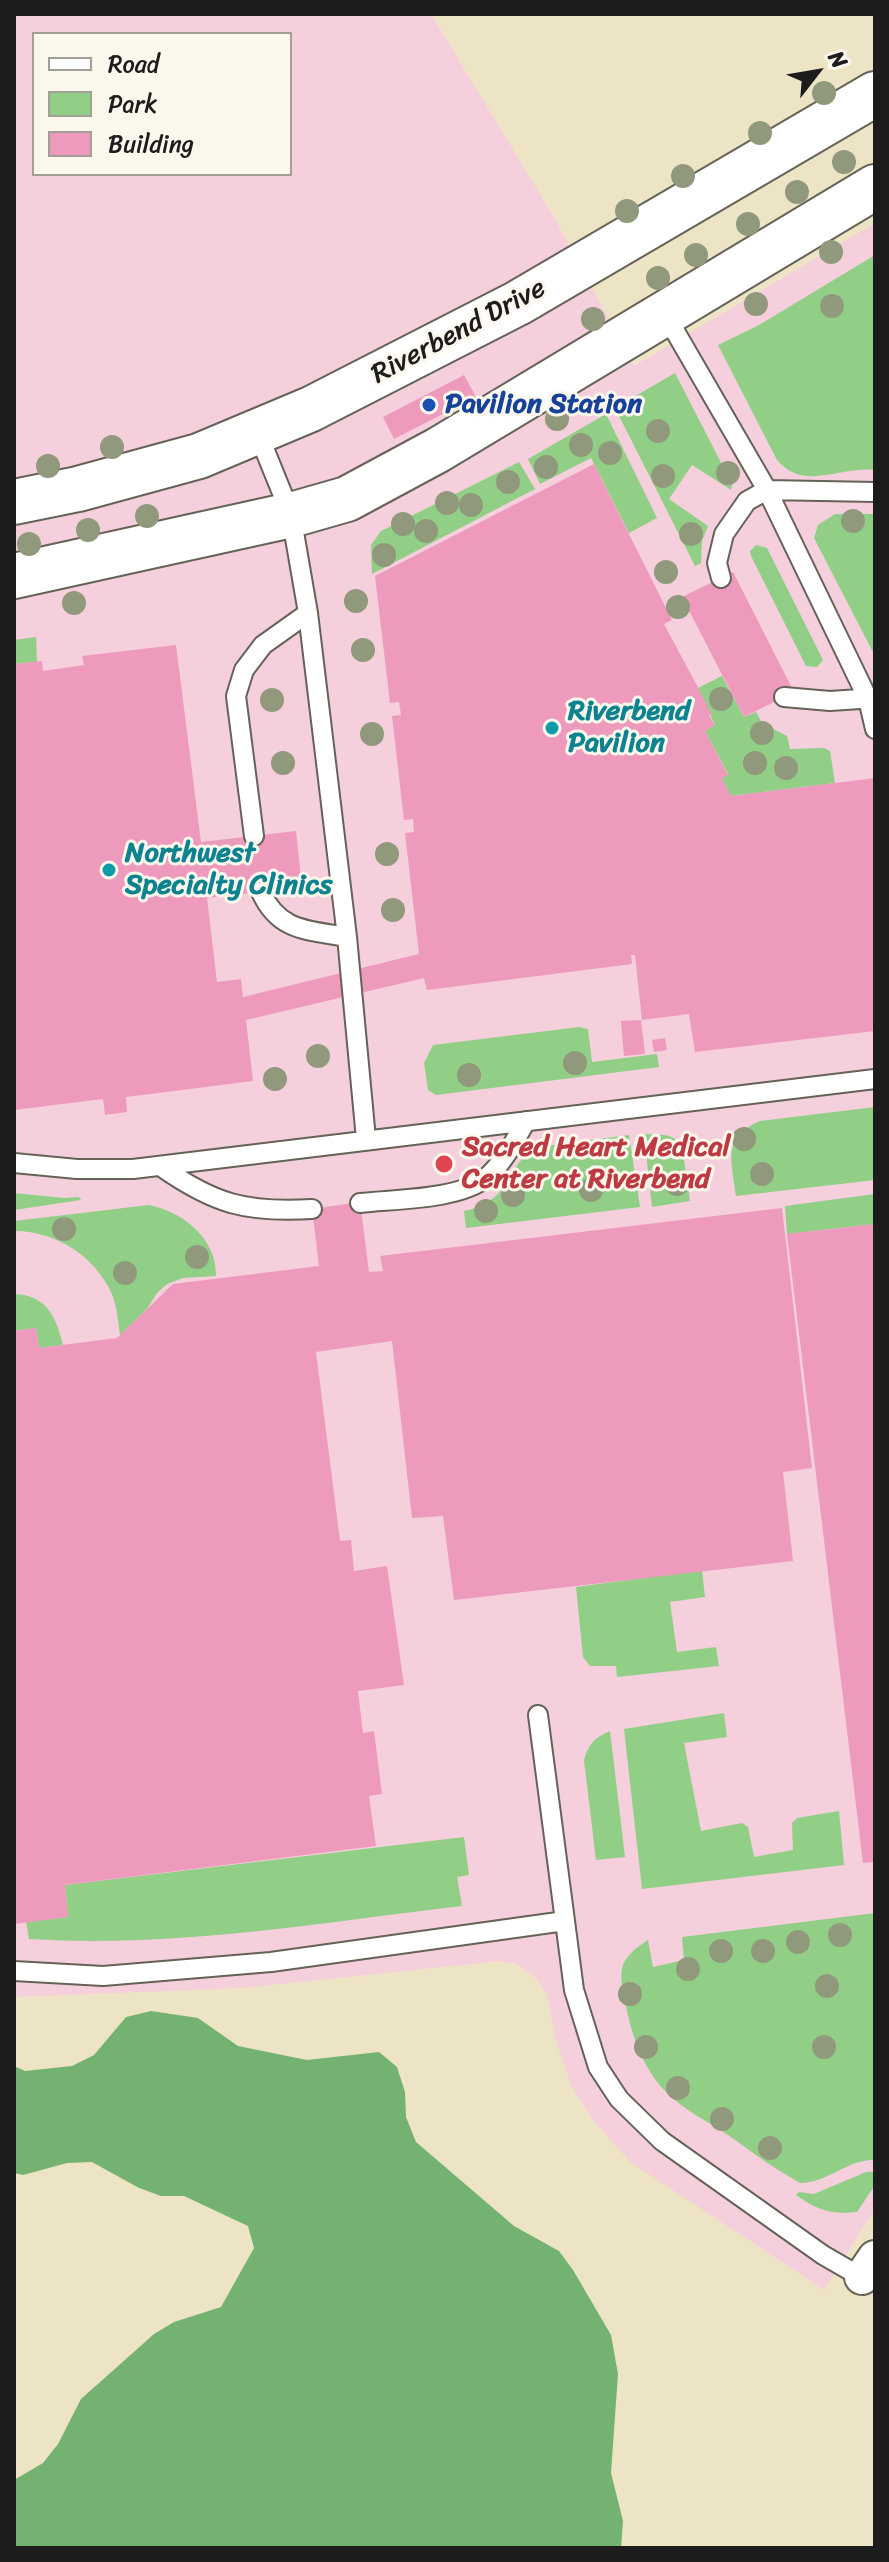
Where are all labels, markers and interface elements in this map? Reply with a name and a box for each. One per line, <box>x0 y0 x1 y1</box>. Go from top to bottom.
legend <box>32 32 292 176</box>
north arrow <box>777 32 857 112</box>
text: Road <box>108 43 159 85</box>
text: N <box>817 43 859 76</box>
text: Park <box>108 83 157 125</box>
text: Building <box>108 123 194 165</box>
street label: Riverbend Drive <box>366 272 552 392</box>
place label: Pavilion Station <box>445 388 642 422</box>
marker: Pavilion Station <box>420 396 438 414</box>
place label: Riverbend Pavilion <box>568 695 690 761</box>
marker: Riverbend Pavilion <box>543 719 561 737</box>
place label: Northwest Specialty Clinics <box>125 837 332 903</box>
marker: Northwest Specialty Clinics <box>100 861 118 879</box>
place label: Sacred Heart Medical Center at Riverbend <box>462 1131 731 1197</box>
marker: Sacred Heart Medical Center at Riverbend <box>433 1153 455 1175</box>

